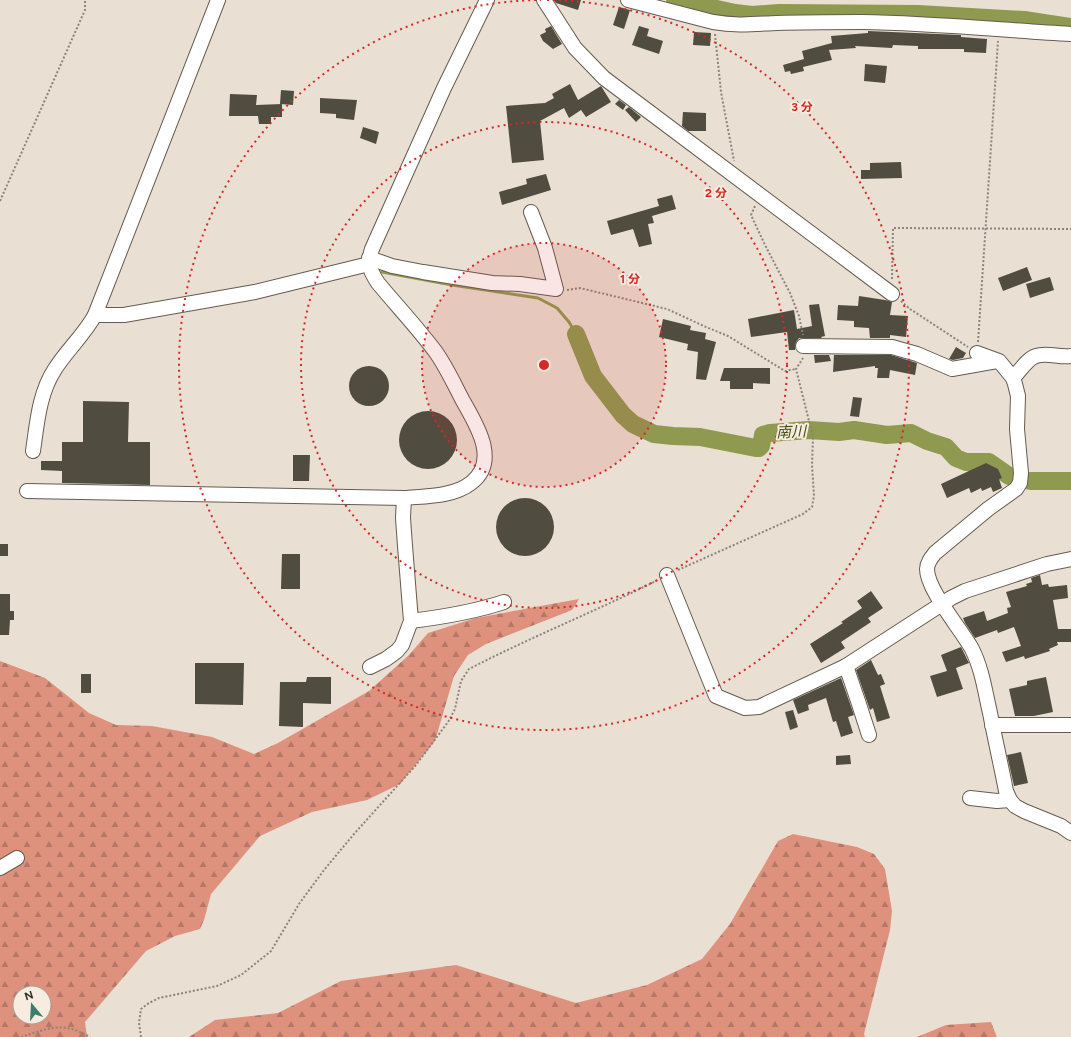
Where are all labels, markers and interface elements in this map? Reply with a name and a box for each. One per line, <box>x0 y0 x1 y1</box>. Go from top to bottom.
text: 3 分 <box>791 100 813 114</box>
text: 2 分 <box>705 186 727 200</box>
text: 1 分 <box>620 272 640 286</box>
centre of rings <box>537 358 551 372</box>
water label: 南川 <box>776 422 808 442</box>
north arrow <box>12 985 52 1025</box>
text: N <box>23 988 35 1003</box>

